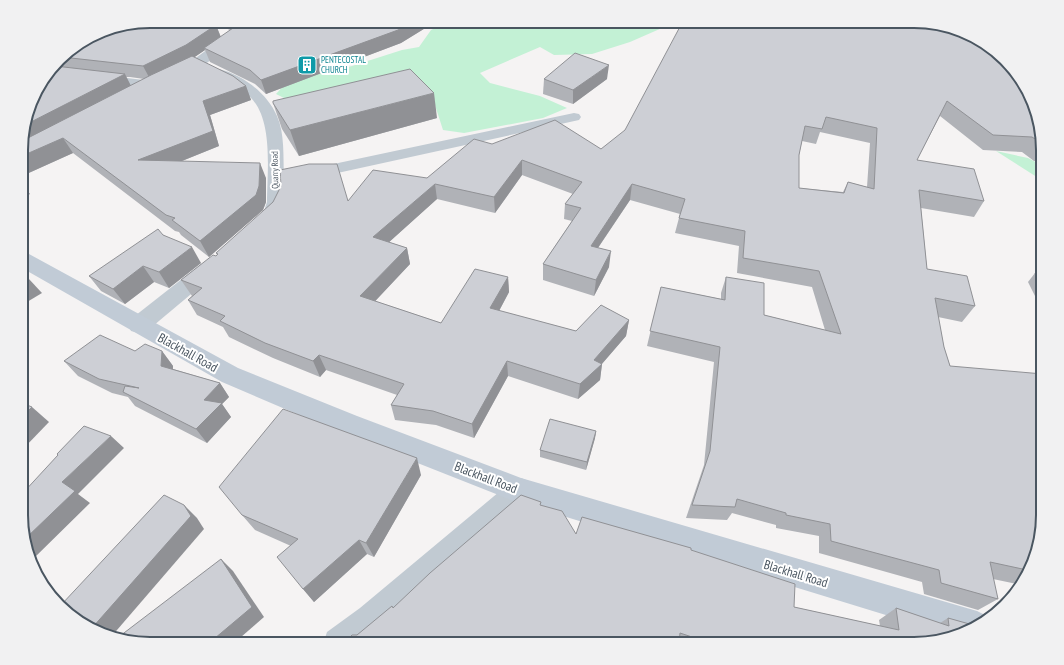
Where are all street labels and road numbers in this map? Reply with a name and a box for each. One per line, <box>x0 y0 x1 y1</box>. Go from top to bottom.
street label: Quarry Road <box>269 151 280 189</box>
street label: Blackhall Road <box>155 329 221 376</box>
street label: Blackhall Road <box>452 458 520 497</box>
street label: Blackhall Road <box>762 556 830 591</box>

